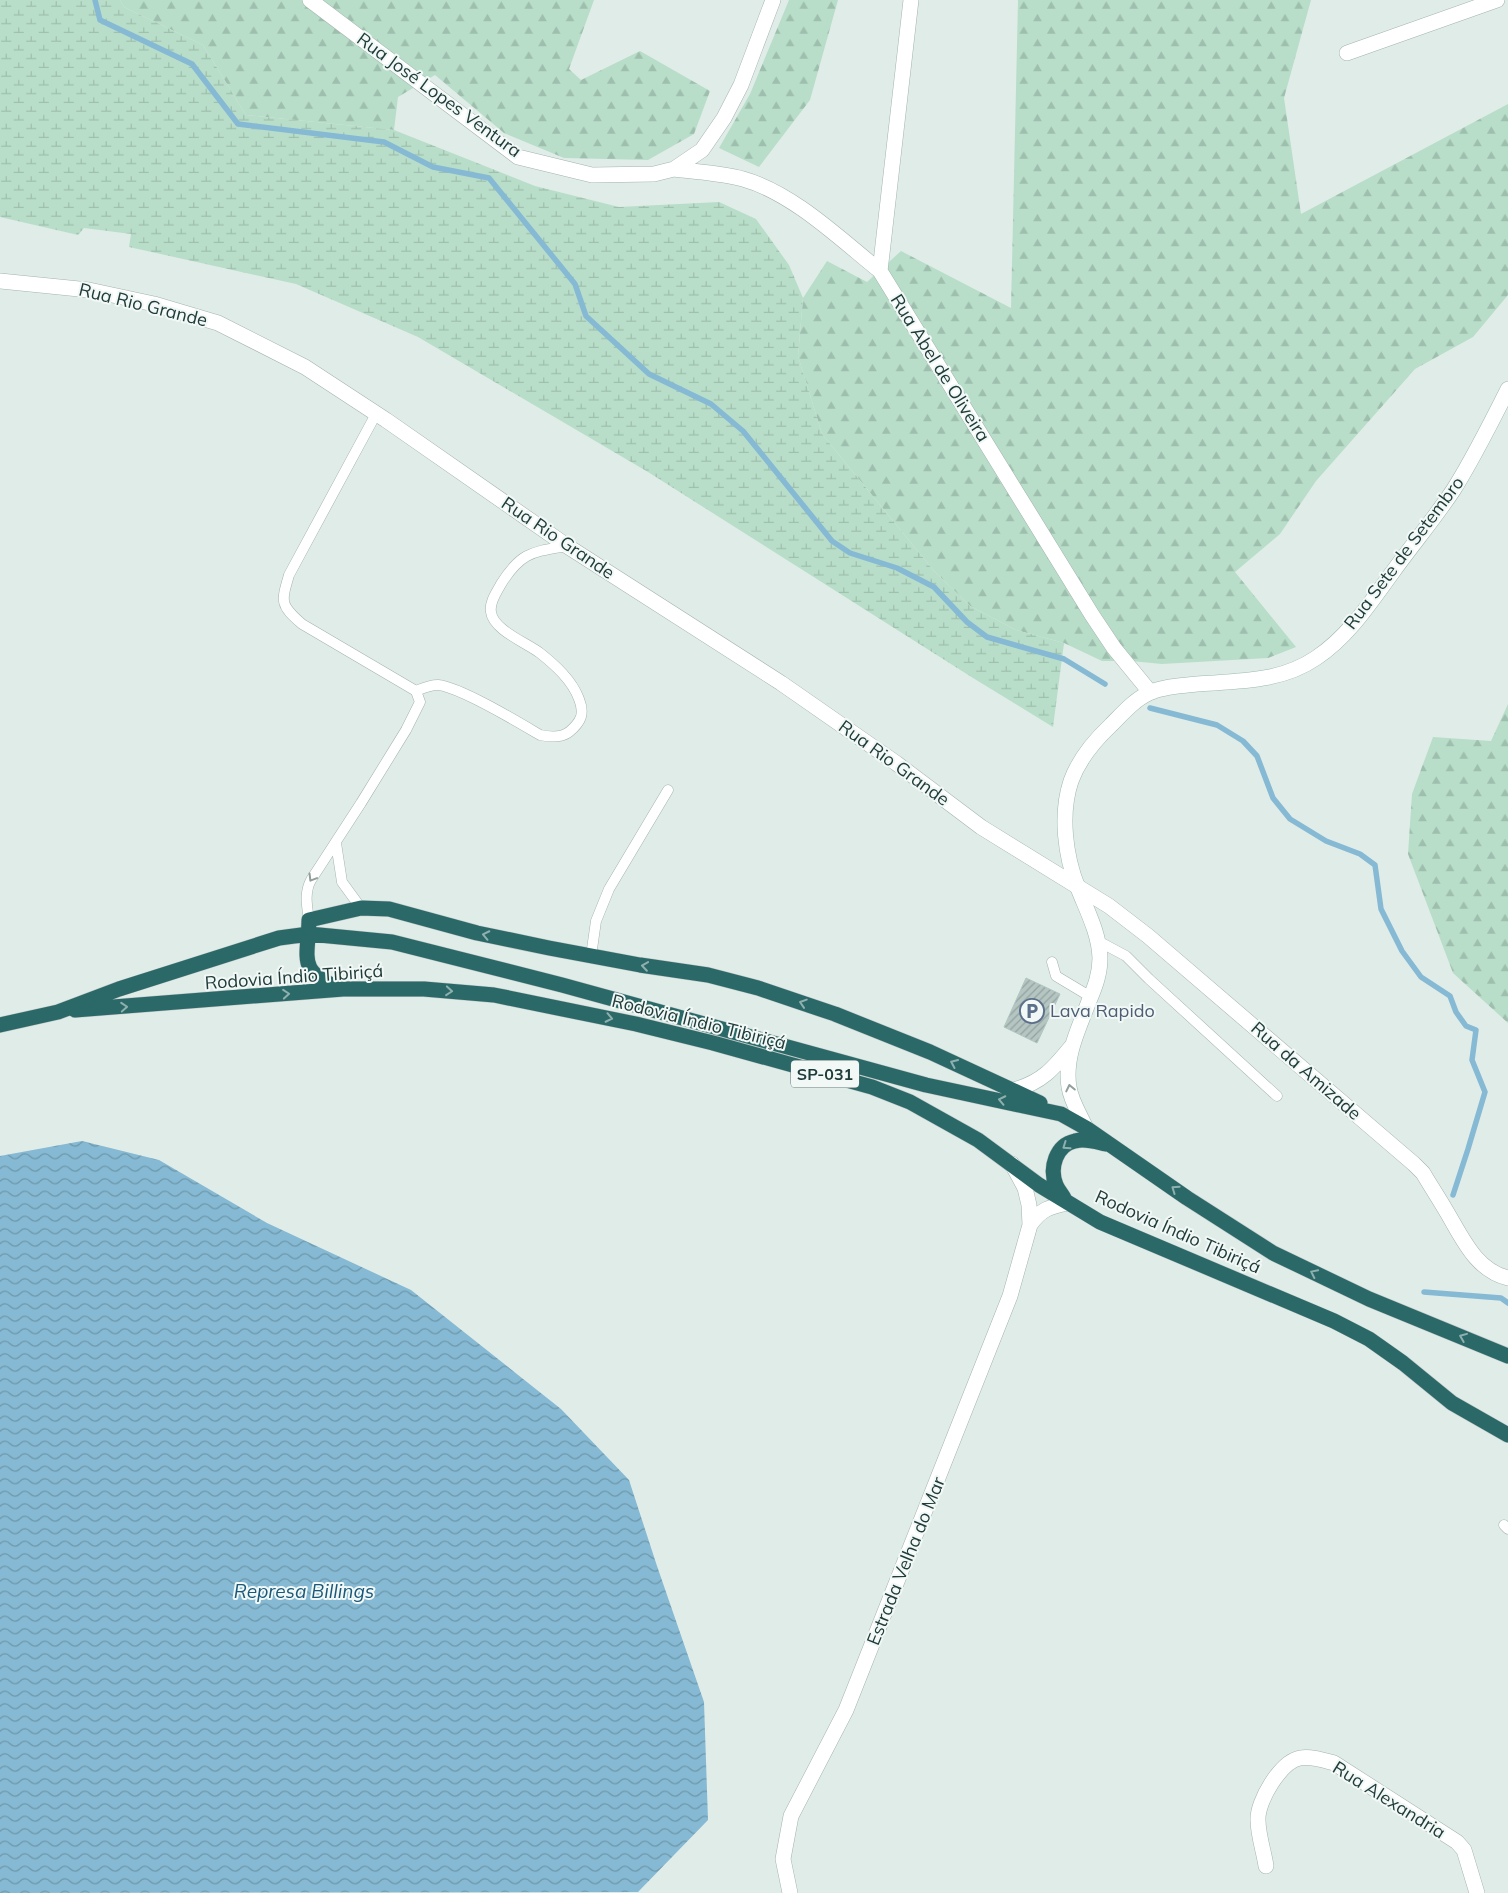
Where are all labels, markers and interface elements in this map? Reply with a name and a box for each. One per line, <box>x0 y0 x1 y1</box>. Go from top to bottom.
street label: Rua José Lopes Ventura <box>352 27 526 162</box>
street label: Rua Rio Grande <box>76 277 210 332</box>
street label: Rua Abel de Oliveira <box>886 290 995 446</box>
street label: Rua Sete de Setembro <box>1339 472 1469 634</box>
street label: Rua Rio Grande <box>497 491 619 584</box>
street label: Rua Rio Grande <box>834 715 954 811</box>
one-way arrow <box>309 873 319 882</box>
one-way arrow <box>481 930 490 941</box>
street label: Rodovia Índio Tibiriçá <box>204 959 384 994</box>
one-way arrow <box>641 961 649 971</box>
one-way arrow <box>445 985 453 996</box>
one-way arrow <box>283 989 291 1000</box>
street label: Rodovia Índio Tibiriçá <box>610 989 789 1054</box>
parking icon: Lava Rapido <box>1019 998 1045 1024</box>
one-way arrow <box>799 999 807 1009</box>
place label: Lava Rapido <box>1050 999 1155 1022</box>
one-way arrow <box>121 1002 129 1013</box>
one-way arrow <box>604 1012 613 1023</box>
street label: Rua da Amizade <box>1246 1016 1366 1125</box>
one-way arrow <box>950 1058 959 1069</box>
road number: SP-031 <box>791 1060 859 1088</box>
one-way arrow <box>1066 1084 1076 1093</box>
one-way arrow <box>997 1096 1006 1106</box>
one-way arrow <box>1062 1140 1072 1149</box>
street label: Rodovia Índio Tibiriçá <box>1092 1185 1265 1278</box>
one-way arrow <box>1171 1186 1180 1195</box>
one-way arrow <box>1310 1269 1319 1279</box>
one-way arrow <box>1459 1333 1468 1343</box>
street label: Estrada Velha do Mar <box>861 1473 950 1648</box>
water label: Represa Billings <box>234 1579 374 1603</box>
street label: Rua Alexandria <box>1329 1756 1450 1843</box>

